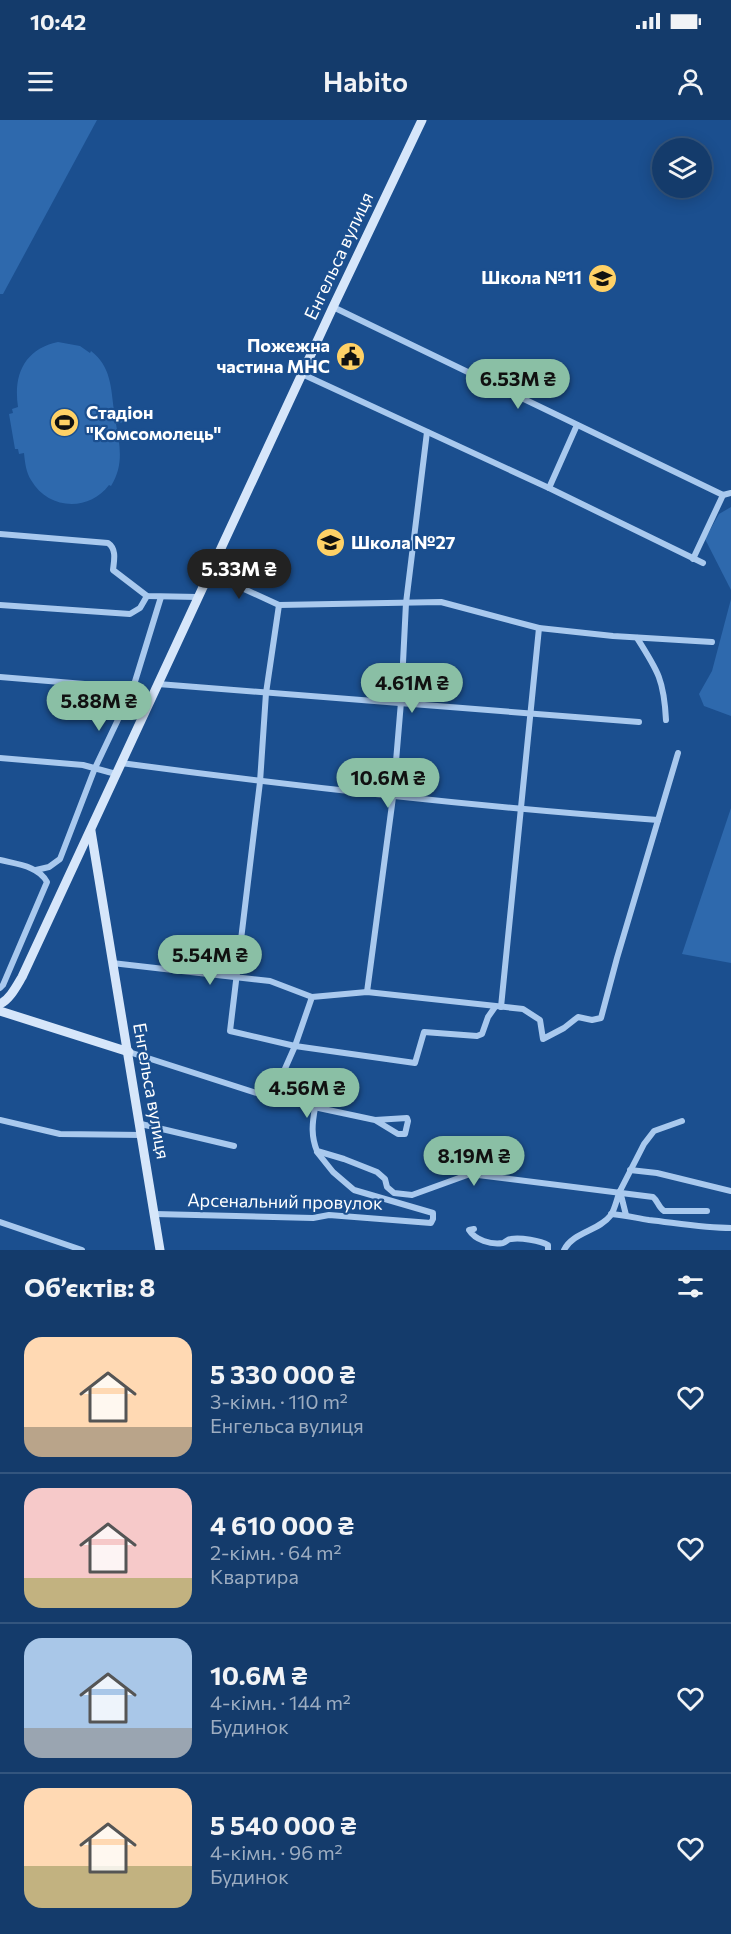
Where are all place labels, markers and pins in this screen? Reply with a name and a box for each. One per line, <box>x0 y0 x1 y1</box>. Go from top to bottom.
school or university icon: Школа №11 <box>587 262 619 294</box>
place label: Школа №11 <box>481 266 582 288</box>
place label: Пожежна частина МНС <box>216 334 330 377</box>
public building icon: Пожежна частина МНС <box>335 340 367 372</box>
pin: 6.53M ₴ <box>463 359 573 410</box>
place label: Стадіон "Комсомолець" <box>86 401 222 444</box>
sports icon: Стадіон "Комсомолець" <box>49 407 81 439</box>
school or university icon: Школа №27 <box>314 527 346 559</box>
place label: Школа №27 <box>351 531 456 553</box>
pin: 5.33M ₴ <box>184 549 294 600</box>
pin: 4.61M ₴ <box>357 663 467 714</box>
pin: 5.88M ₴ <box>44 681 154 732</box>
pin: 10.6M ₴ <box>333 758 443 809</box>
pin: 5.54M ₴ <box>155 935 265 986</box>
pin: 4.56M ₴ <box>252 1068 362 1119</box>
pin: 8.19M ₴ <box>419 1136 529 1187</box>

